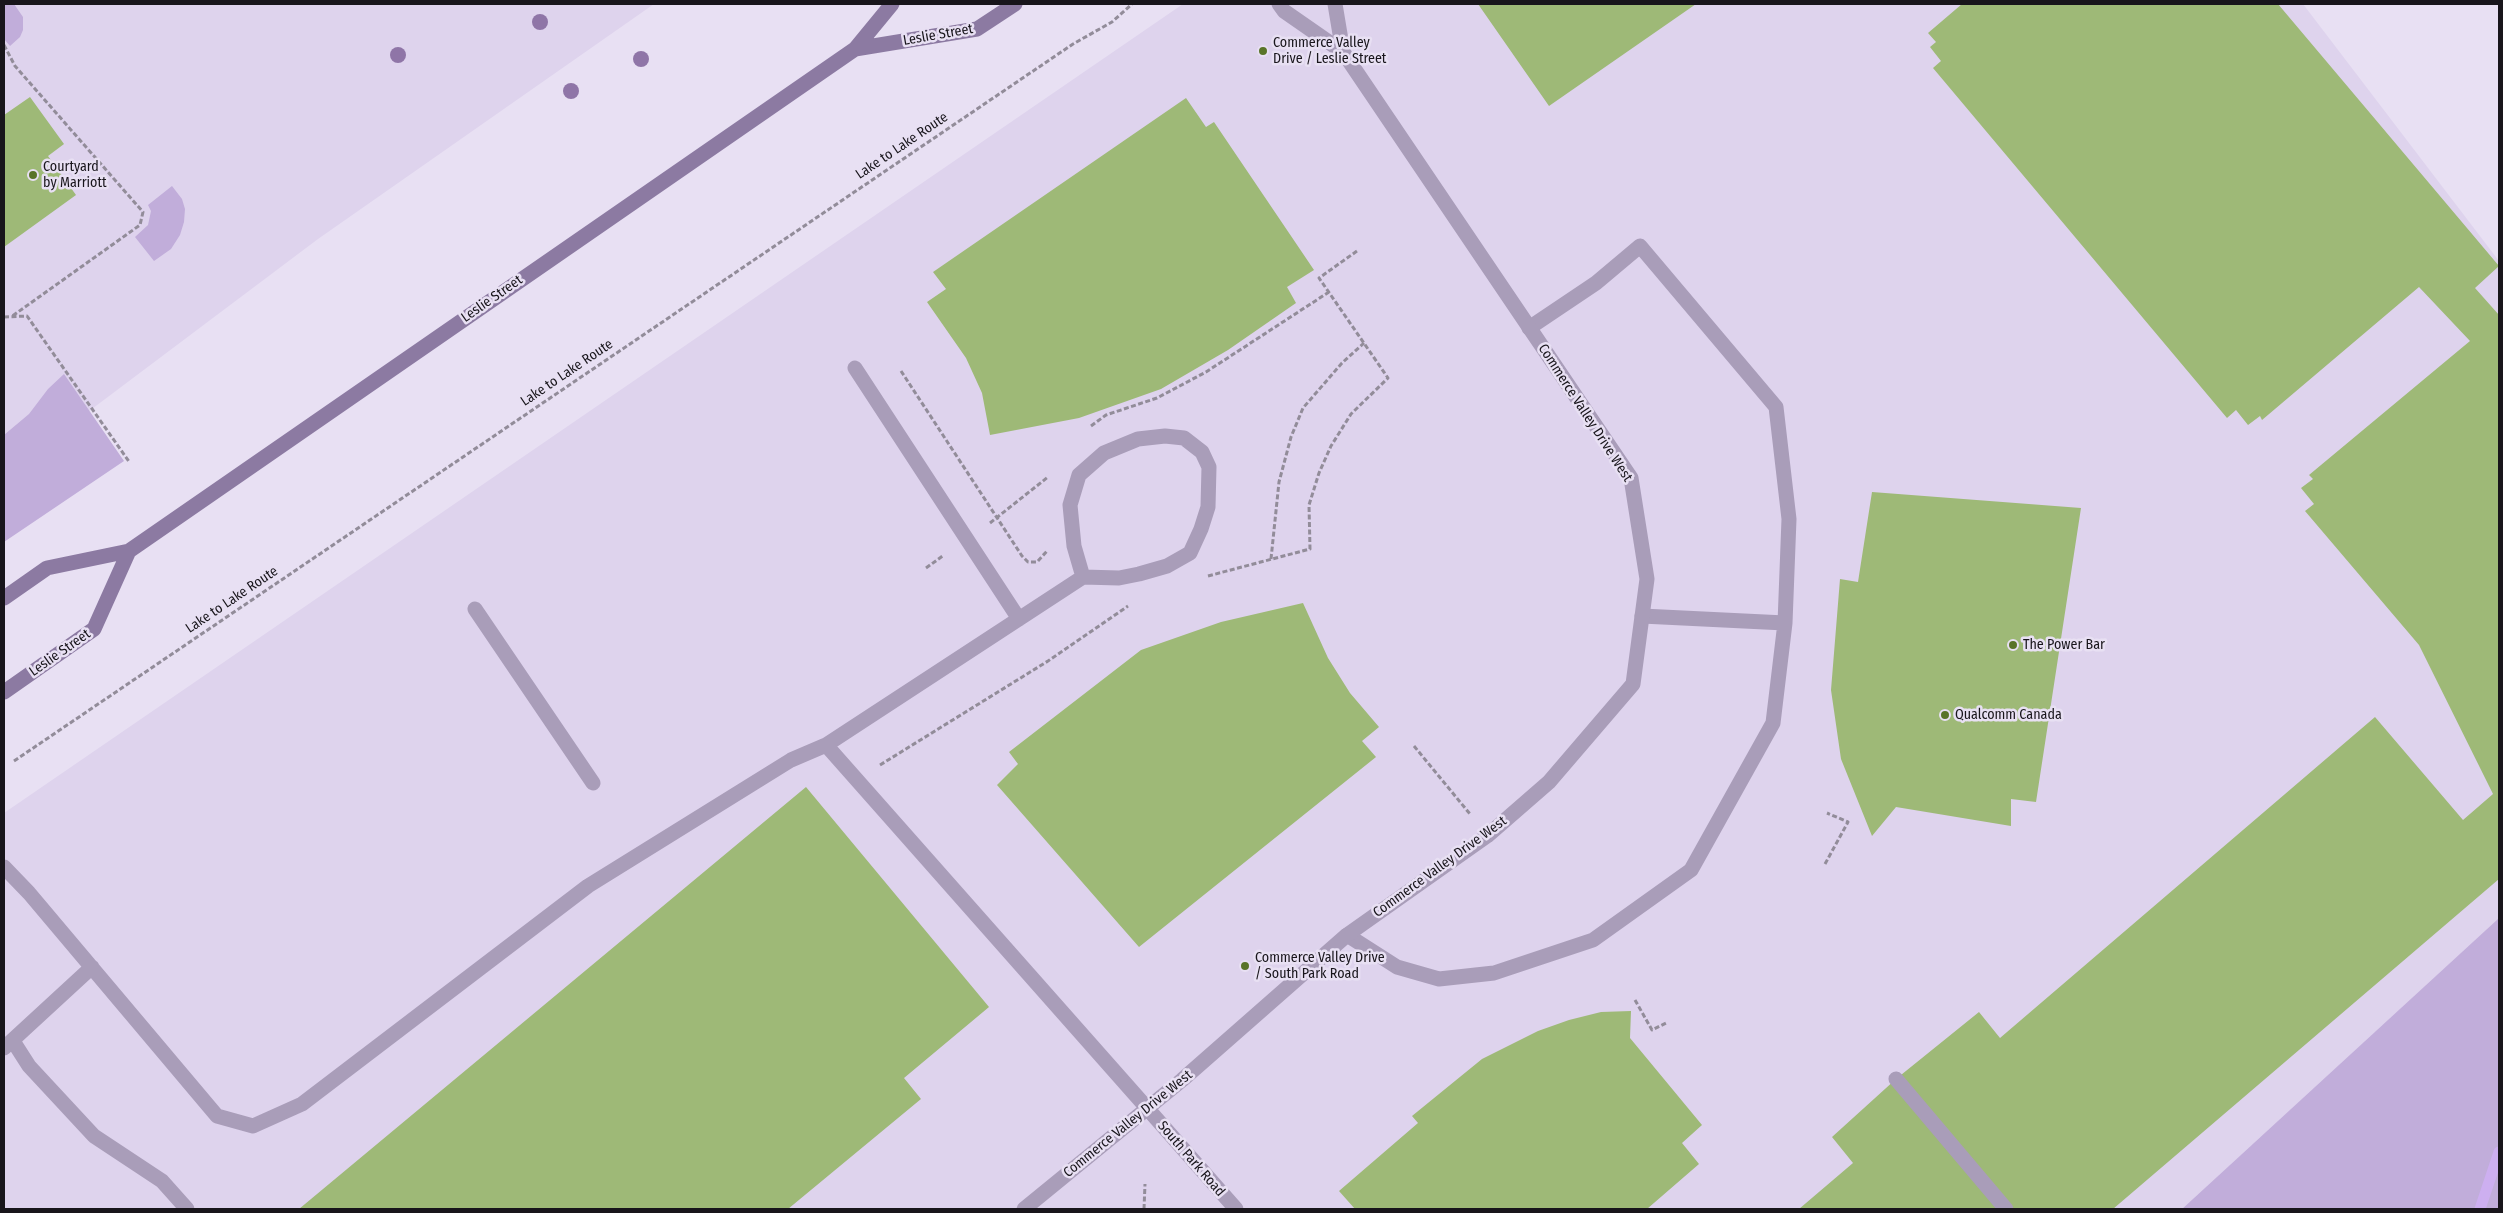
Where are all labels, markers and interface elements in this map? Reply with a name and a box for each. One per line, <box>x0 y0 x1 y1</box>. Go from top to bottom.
street label: Leslie Street <box>902 21 974 49</box>
place label: Commerce Valley Drive / Leslie Street <box>1273 35 1386 68</box>
marker: Commerce Valley Drive / Leslie Street <box>1257 45 1269 57</box>
street label: Lake to Lake Route <box>853 109 951 183</box>
place label: Courtyard by Marriott <box>43 159 107 192</box>
marker: Courtyard by Marriott <box>27 169 39 181</box>
street label: Leslie Street <box>458 272 526 326</box>
street label: Lake to Lake Route <box>518 336 616 410</box>
street label: Commerce Valley Drive West <box>1534 341 1636 485</box>
street label: Lake to Lake Route <box>183 563 281 637</box>
street label: Leslie Street <box>26 626 94 680</box>
place label: The Power Bar <box>2023 637 2105 653</box>
marker: The Power Bar <box>2007 639 2019 651</box>
place label: Qualcomm Canada <box>1955 707 2062 723</box>
marker: Qualcomm Canada <box>1939 709 1951 721</box>
street label: Commerce Valley Drive West <box>1370 813 1510 921</box>
place label: Commerce Valley Drive / South Park Road <box>1255 950 1385 982</box>
marker: Commerce Valley Drive / South Park Road <box>1239 960 1251 972</box>
street label: Commerce Valley Drive West <box>1060 1067 1196 1181</box>
street label: South Park Road <box>1154 1118 1228 1200</box>

